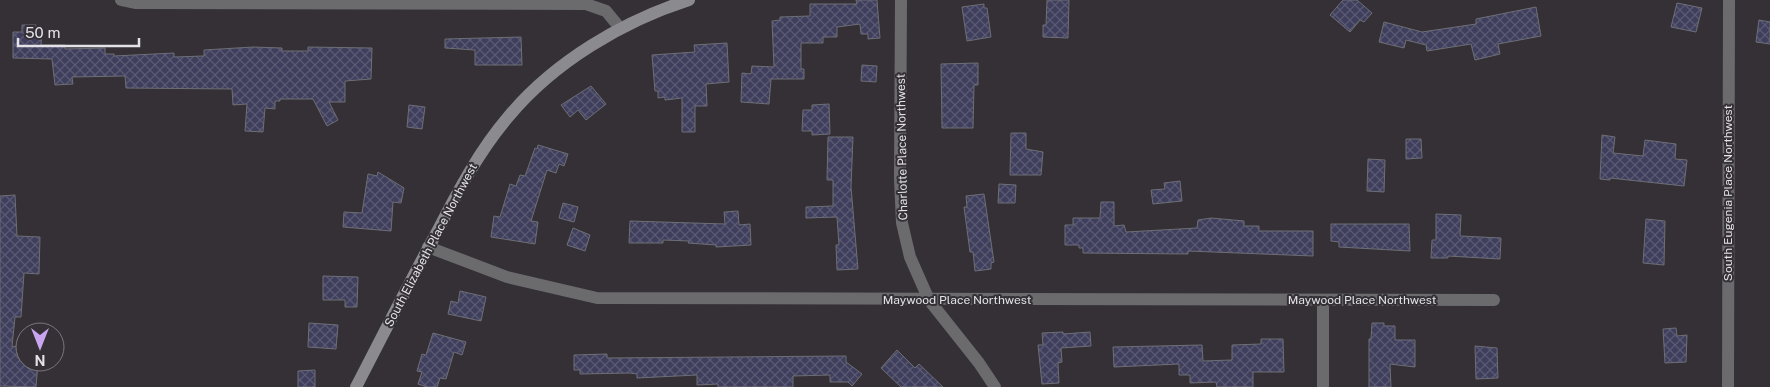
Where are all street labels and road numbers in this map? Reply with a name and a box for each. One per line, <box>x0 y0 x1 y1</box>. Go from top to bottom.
street label: Charlotte Place Northwest <box>894 73 910 221</box>
street label: South Eugenia Place Northwest <box>1721 105 1735 281</box>
street label: South Elizabeth Place Northwest <box>382 161 480 329</box>
street label: Maywood Place Northwest <box>883 293 1032 307</box>
street label: Maywood Place Northwest <box>1288 293 1437 307</box>

